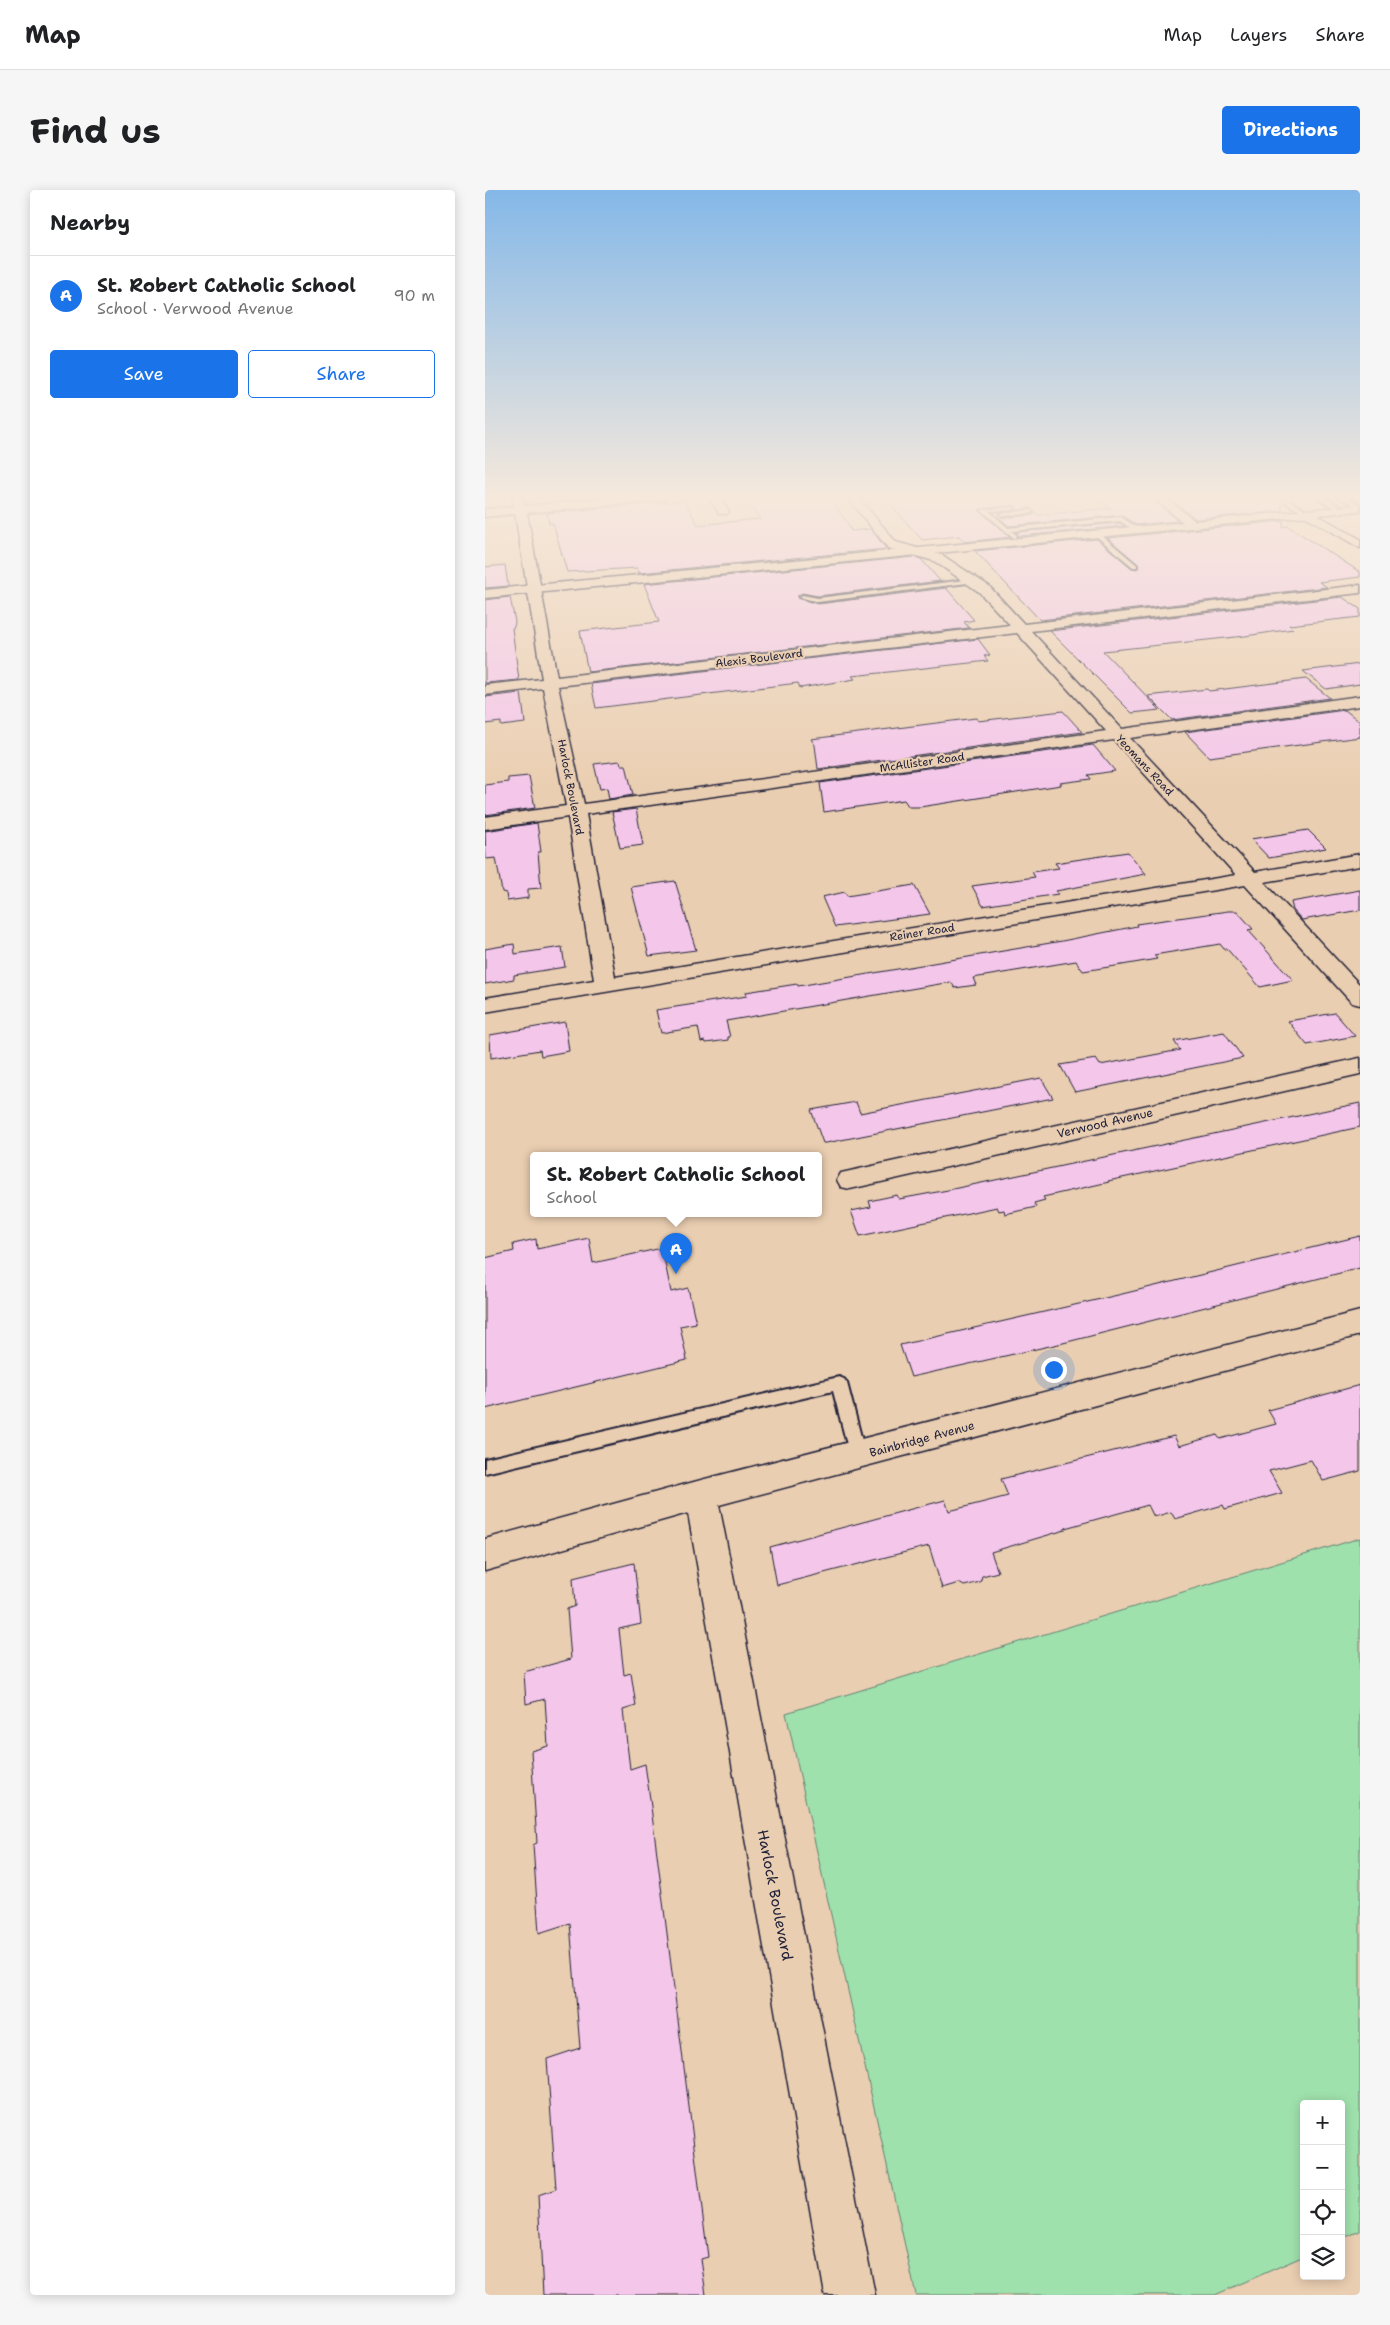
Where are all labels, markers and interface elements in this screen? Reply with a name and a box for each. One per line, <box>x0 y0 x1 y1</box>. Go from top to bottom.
text: Map <box>25 19 81 51</box>
text: Map <box>1164 23 1202 47</box>
text: Layers <box>1230 23 1287 47</box>
text: Share <box>1315 23 1365 47</box>
button: Directions <box>1222 106 1360 154</box>
text: Find us <box>30 107 161 154</box>
text: Nearby <box>50 209 130 237</box>
text: St. Robert Catholic School <box>97 273 356 298</box>
text: A <box>60 285 72 306</box>
text: 90 m <box>394 285 435 306</box>
text: School · Verwood Avenue <box>97 298 294 319</box>
button: Save <box>50 350 238 398</box>
button: Share <box>248 350 435 398</box>
street label: Alexis Boulevard <box>714 646 804 671</box>
street label: Yeomans Road <box>1113 732 1177 799</box>
street label: Harlock Boulevard <box>554 738 587 836</box>
street label: McAllister Road <box>879 749 965 776</box>
street label: Reiner Road <box>889 920 956 945</box>
street label: Verwood Avenue <box>1055 1104 1155 1142</box>
popup <box>530 1152 822 1217</box>
text: St. Robert Catholic School <box>547 1162 805 1187</box>
text: School <box>547 1187 597 1208</box>
pin: A <box>660 1233 692 1274</box>
your location <box>1041 1357 1067 1383</box>
street label: Bainbridge Avenue <box>868 1417 977 1461</box>
street label: Harlock Boulevard <box>752 1828 798 1963</box>
map controls <box>1300 2100 1345 2280</box>
button: + <box>1300 2100 1345 2145</box>
button: − <box>1300 2145 1345 2190</box>
button: locate <box>1300 2190 1345 2235</box>
button: layers <box>1300 2235 1345 2280</box>

